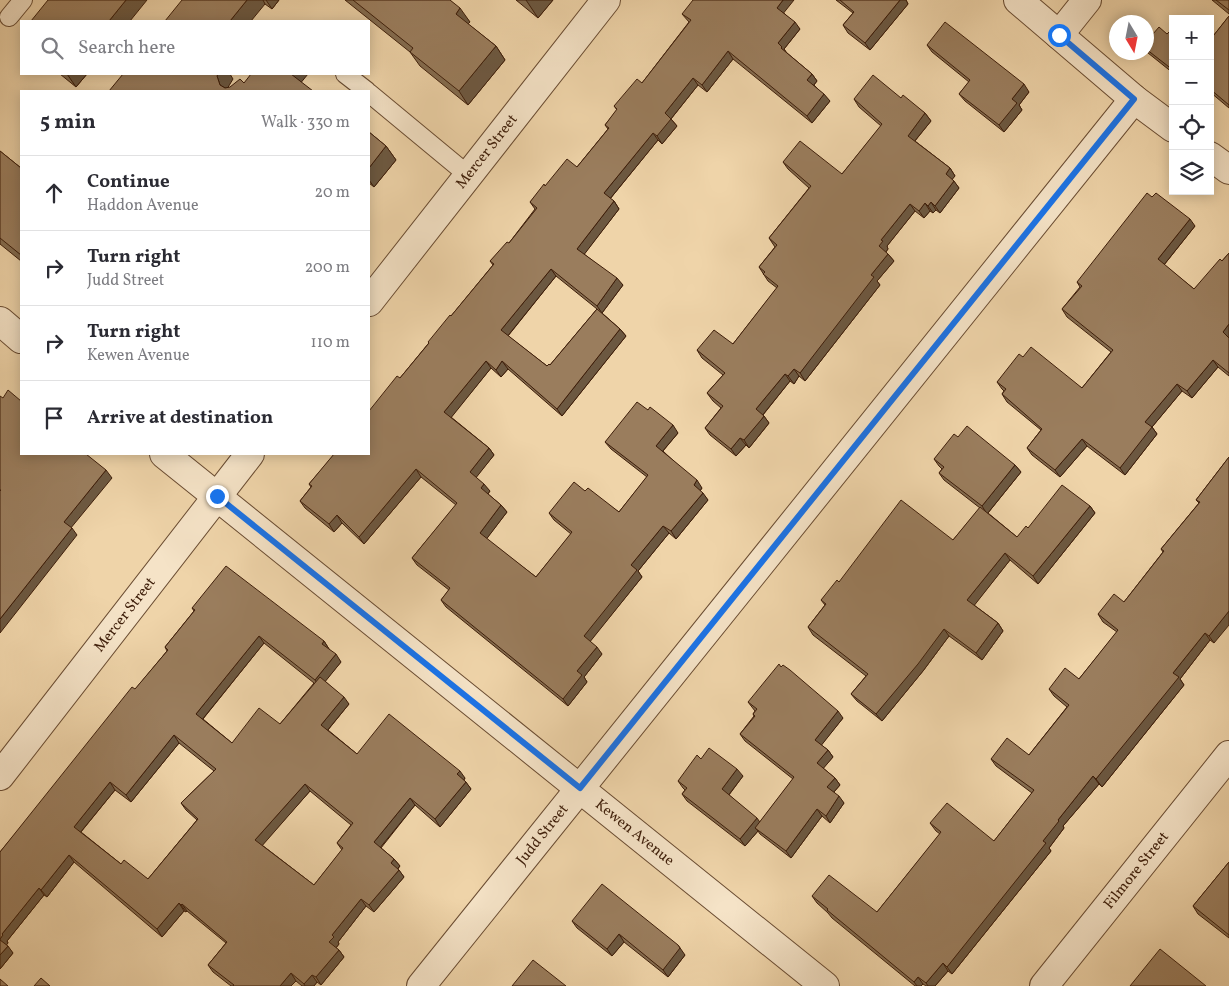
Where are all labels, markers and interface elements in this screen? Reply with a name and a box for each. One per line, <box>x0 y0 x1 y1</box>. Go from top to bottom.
north arrow <box>1109 15 1154 60</box>
map controls <box>1169 15 1214 195</box>
button: + <box>1169 15 1214 60</box>
search box <box>20 20 370 75</box>
route start <box>1048 24 1071 47</box>
icon: search <box>38 34 66 62</box>
text: Search here <box>78 35 175 61</box>
button: − <box>1169 60 1214 105</box>
button: locate <box>1169 105 1214 150</box>
text: 5 min <box>40 108 96 137</box>
street label: Mercer Street <box>451 110 523 193</box>
text: Walk · 330 m <box>261 112 350 134</box>
button: layers <box>1169 150 1214 195</box>
text: Continue <box>87 169 170 195</box>
icon: ahead <box>40 179 68 207</box>
text: 20 m <box>315 182 350 204</box>
text: Haddon Avenue <box>87 195 199 217</box>
text: Turn right <box>87 244 180 270</box>
icon: right <box>40 254 68 282</box>
text: 200 m <box>305 257 350 279</box>
text: Judd Street <box>87 270 164 292</box>
text: Turn right <box>87 319 180 345</box>
icon: right <box>40 329 68 357</box>
text: 110 m <box>311 332 350 354</box>
text: Kewen Avenue <box>87 345 190 367</box>
icon: arrive <box>40 404 68 432</box>
text: Arrive at destination <box>87 405 273 431</box>
route end <box>206 485 229 508</box>
street label: Mercer Street <box>89 573 161 657</box>
street label: Kewen Avenue <box>590 794 679 871</box>
street label: Judd Street <box>512 800 574 870</box>
street label: Filmore Street <box>1099 827 1174 914</box>

